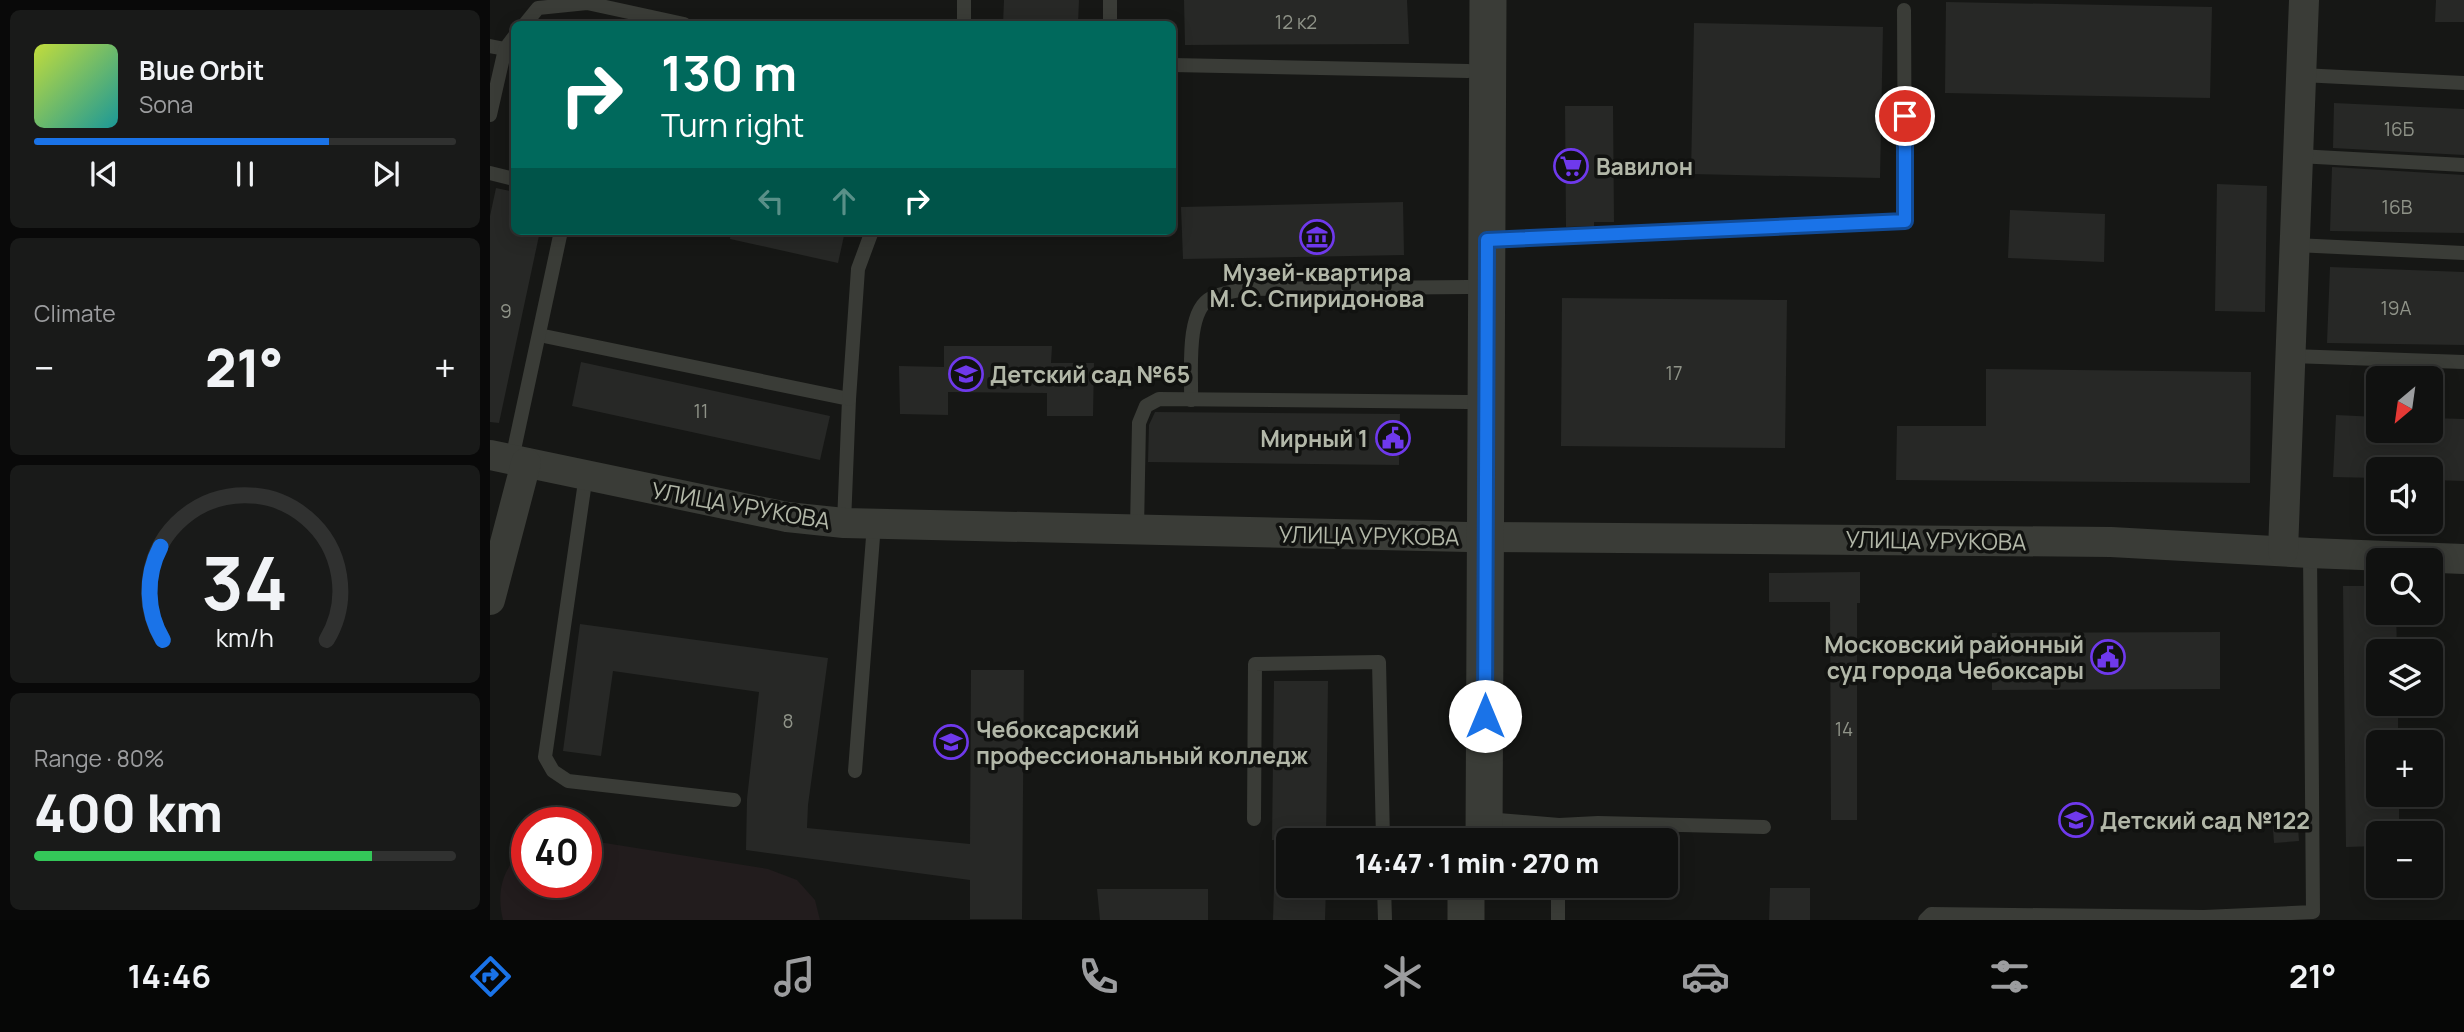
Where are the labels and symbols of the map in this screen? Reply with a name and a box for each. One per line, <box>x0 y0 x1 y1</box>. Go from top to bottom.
house number: 12 к2 <box>1275 9 1317 35</box>
pin <box>1875 86 1935 146</box>
house number: 16Б <box>2384 116 2414 142</box>
supermarket icon: Вавилон <box>1552 147 1590 185</box>
place label: Вавилон <box>1596 150 1693 182</box>
house number: 16В <box>2382 194 2413 220</box>
museum icon: Музей-квартира М. С. Спиридонова <box>1298 218 1336 256</box>
place label: Музей-квартира М. С. Спиридонова <box>1209 256 1425 314</box>
house number: 19А <box>2380 295 2412 321</box>
house number: 9 <box>500 298 512 324</box>
school or university icon: Детский сад №65 <box>947 355 985 393</box>
place label: Детский сад №65 <box>990 358 1190 390</box>
house number: 17 <box>1666 360 1682 386</box>
north arrow <box>2366 366 2443 443</box>
house number: 11 <box>694 398 708 424</box>
public building icon: Мирный 1 <box>1374 419 1412 457</box>
place label: Мирный 1 <box>1260 422 1368 454</box>
street label: УЛИЦА УРУКОВА <box>649 474 833 537</box>
street label: УЛИЦА УРУКОВА <box>1278 517 1460 553</box>
street label: УЛИЦА УРУКОВА <box>1845 522 2027 558</box>
place label: Московский районный суд города Чебоксары <box>1824 628 2084 686</box>
public building icon: Московский районный суд города Чебоксары <box>2089 638 2127 676</box>
position arrow <box>1448 679 1522 753</box>
house number: 8 <box>782 708 794 734</box>
place label: Чебоксарский профессиональный колледж <box>976 713 1309 771</box>
house number: 14 <box>1835 716 1853 742</box>
school or university icon: Чебоксарский профессиональный колледж <box>932 723 970 761</box>
school or university icon: Детский сад №122 <box>2057 801 2095 839</box>
place label: Детский сад №122 <box>2100 804 2310 836</box>
speed limit sign: 40 <box>511 807 602 898</box>

